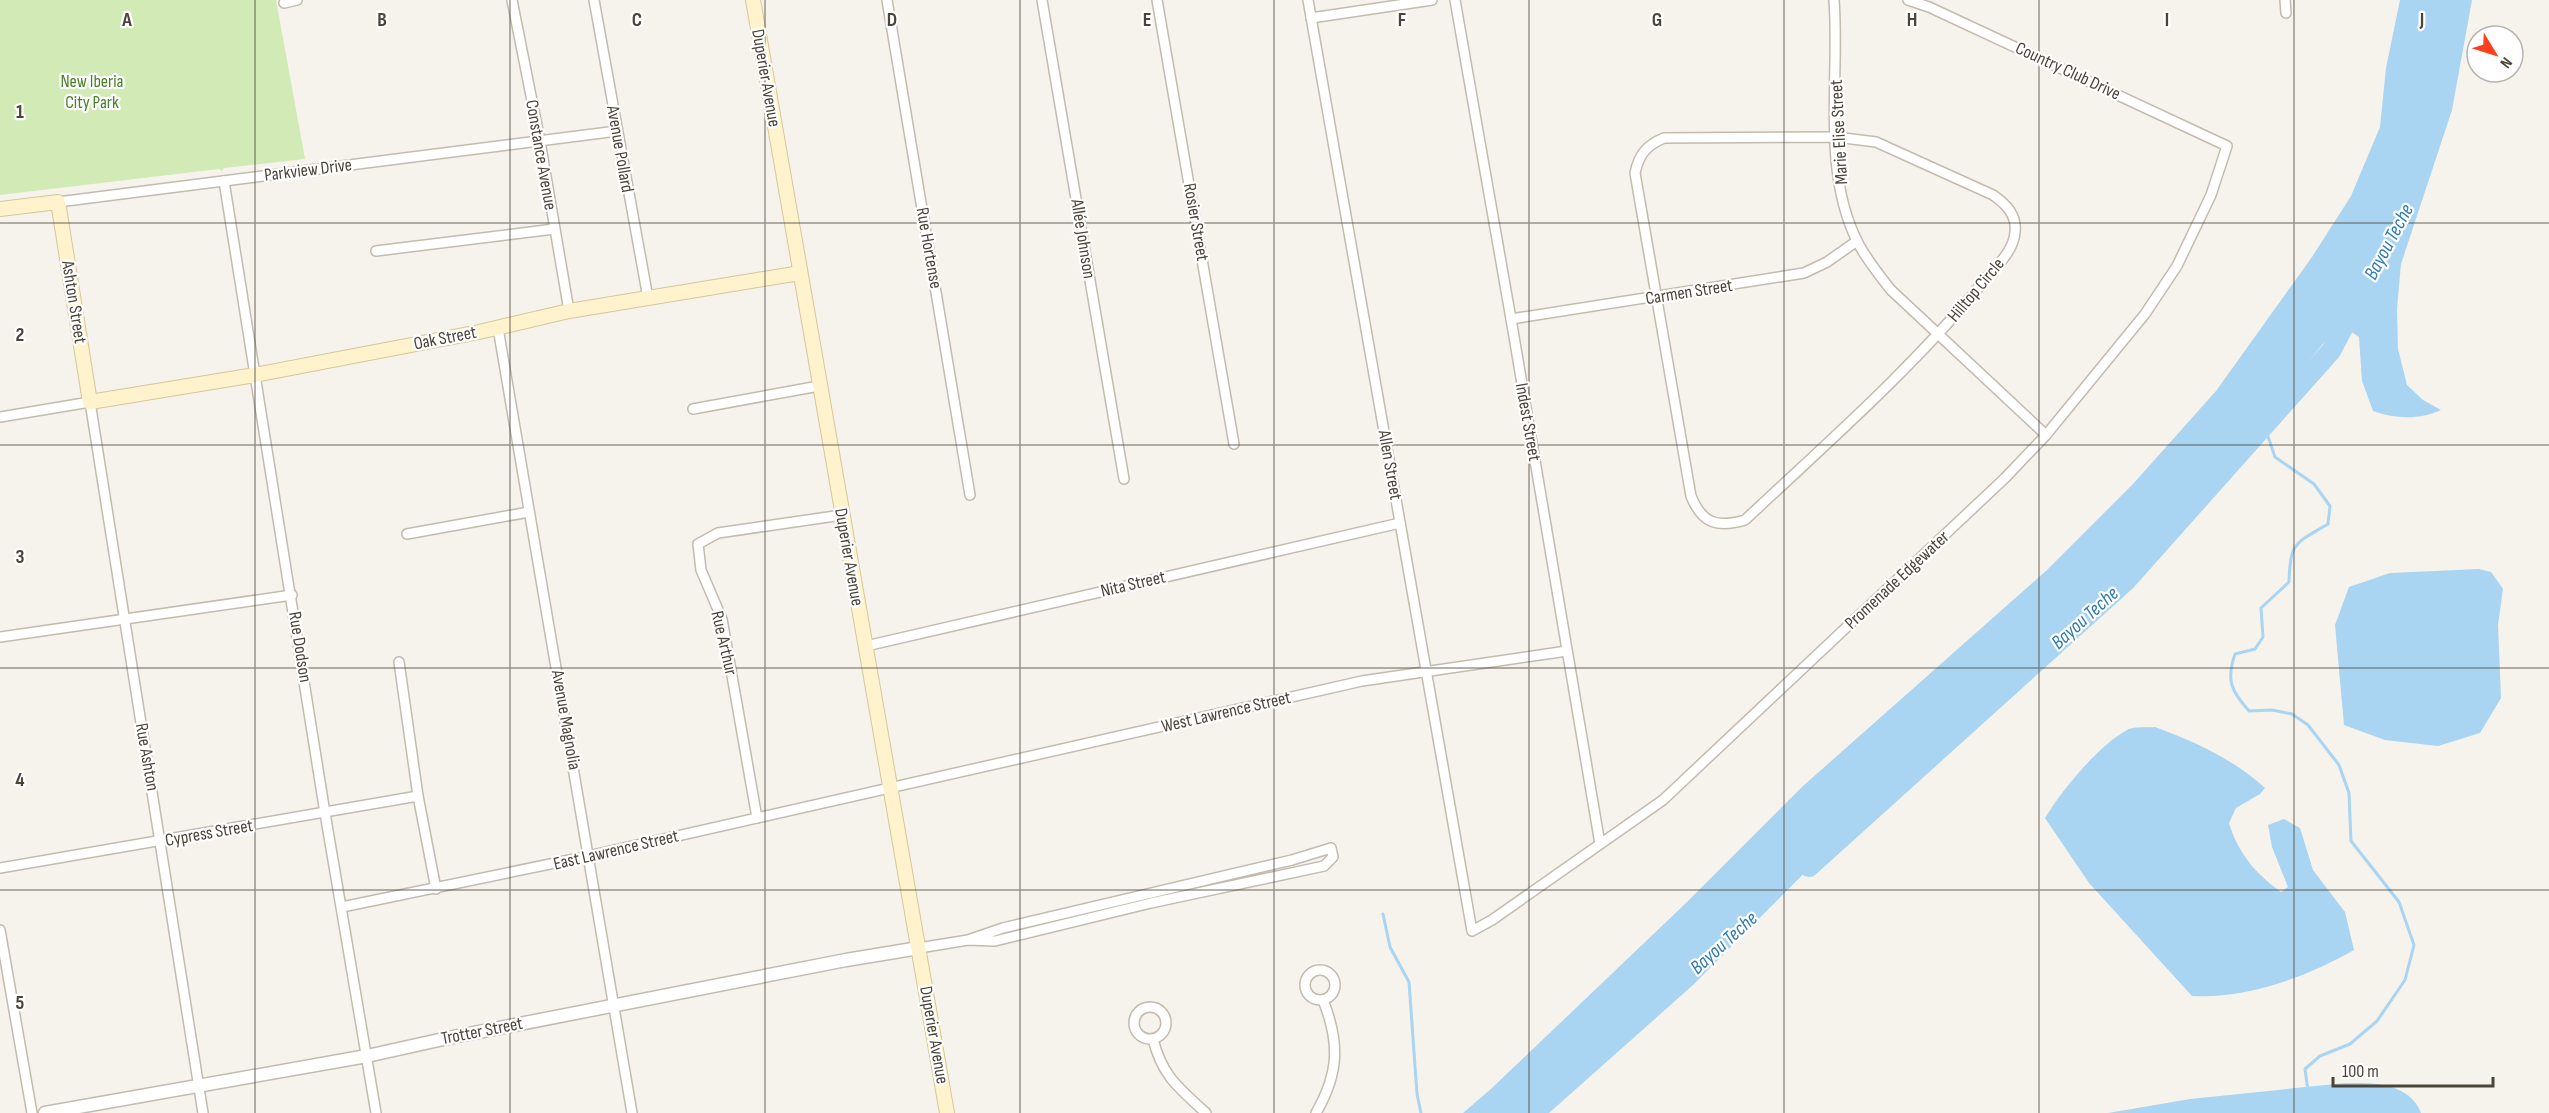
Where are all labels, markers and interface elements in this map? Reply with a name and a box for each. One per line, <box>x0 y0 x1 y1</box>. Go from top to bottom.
text: A <box>121 8 132 32</box>
text: B <box>377 8 387 32</box>
text: C <box>632 8 642 32</box>
text: D <box>887 8 897 32</box>
text: E <box>1143 8 1151 32</box>
text: F <box>1398 8 1406 32</box>
text: G <box>1652 8 1662 32</box>
text: H <box>1907 8 1917 32</box>
text: I <box>2165 8 2169 32</box>
text: J <box>2419 8 2424 32</box>
north arrow <box>2465 24 2525 84</box>
street label: Duperier Avenue <box>747 27 785 129</box>
street label: Country Club Drive <box>2012 38 2124 104</box>
text: N <box>2496 53 2516 72</box>
park label: New Iberia City Park <box>60 71 124 113</box>
street label: Marie Elise Street <box>1826 78 1852 185</box>
street label: Constance Avenue <box>521 98 561 212</box>
text: 1 <box>16 100 24 124</box>
street label: Avenue Pollard <box>602 103 638 194</box>
street label: Parkview Drive <box>263 154 353 186</box>
street label: Rosier Street <box>1179 181 1213 263</box>
street label: Allée Johnson <box>1066 197 1100 280</box>
water label: Bayou Teche <box>2359 200 2419 284</box>
street label: Rue Hortense <box>912 206 946 290</box>
street label: Hilltop Circle <box>1943 254 2009 326</box>
street label: Ashton Street <box>57 258 91 345</box>
street label: Carmen Street <box>1644 275 1735 309</box>
street label: Oak Street <box>412 322 479 354</box>
text: 2 <box>16 323 24 347</box>
street label: Indest Street <box>1511 381 1545 463</box>
street label: Allen Street <box>1373 428 1407 502</box>
street label: Duperier Avenue <box>830 506 868 608</box>
street label: Promenade Edgewater <box>1841 526 1953 634</box>
text: 3 <box>16 545 25 569</box>
street label: Nita Street <box>1099 566 1168 602</box>
water label: Bayou Teche <box>2046 581 2124 654</box>
street label: Rue Arthur <box>706 609 742 677</box>
street label: Rue Dodson <box>284 610 316 684</box>
street label: Avenue Magnolia <box>547 668 585 772</box>
street label: West Lawrence Street <box>1159 687 1293 737</box>
street label: Rue Ashton <box>131 721 163 793</box>
text: 4 <box>15 768 25 792</box>
street label: Cypress Street <box>163 815 255 851</box>
street label: East Lawrence Street <box>552 825 681 875</box>
water label: Bayou Teche <box>1685 906 1763 979</box>
street label: Duperier Avenue <box>915 984 953 1086</box>
text: 5 <box>16 991 25 1015</box>
street label: Trotter Street <box>440 1013 525 1049</box>
scale bar <box>2333 1050 2494 1088</box>
text: 100 m <box>2342 1061 2379 1082</box>

